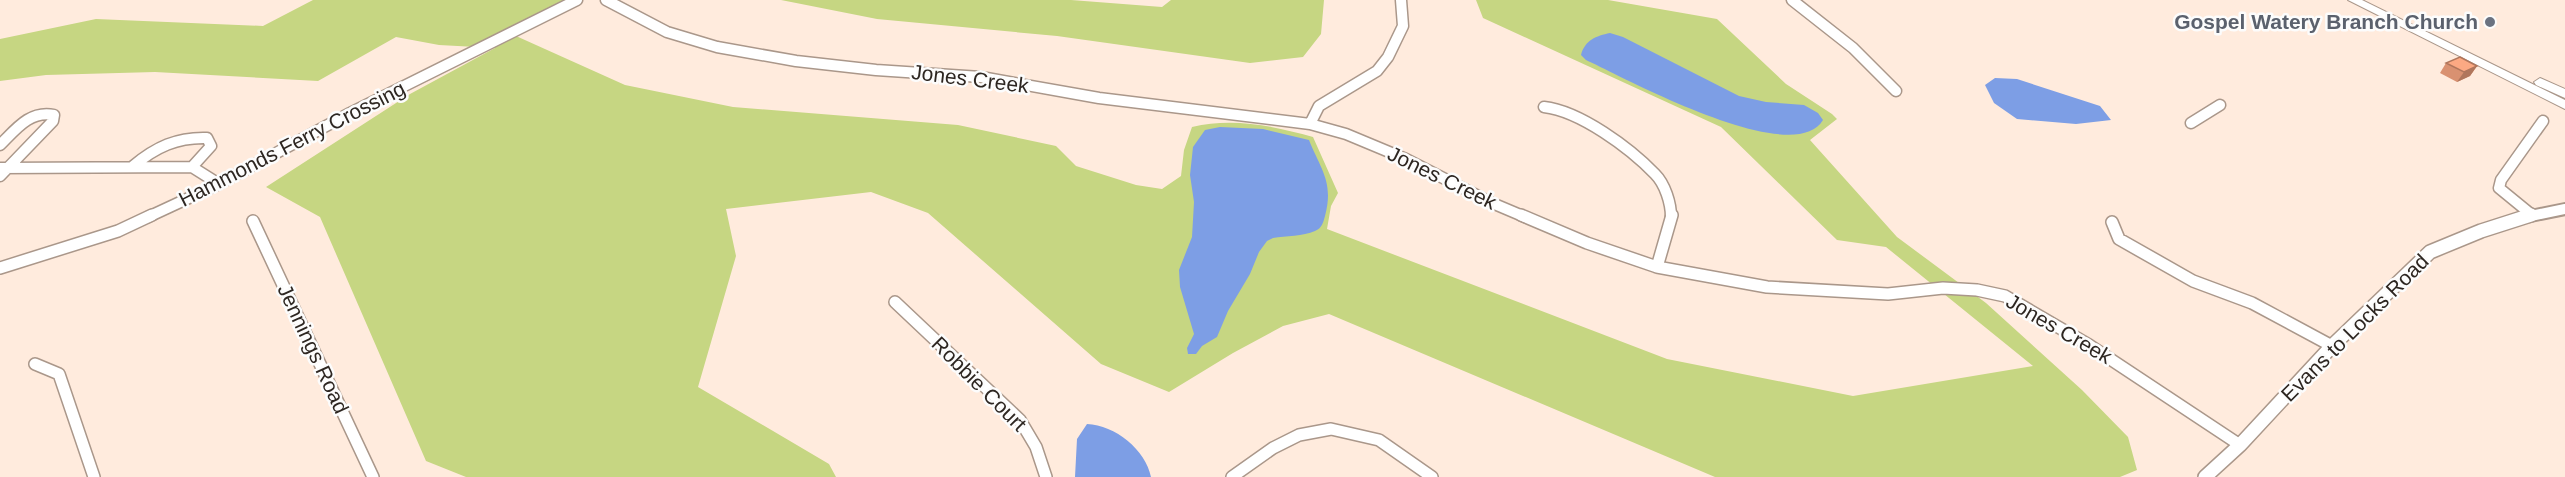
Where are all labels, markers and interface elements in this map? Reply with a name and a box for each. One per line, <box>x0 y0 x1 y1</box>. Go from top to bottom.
place label: Gospel Watery Branch Church <box>2174 10 2478 33</box>
marker: Gospel Watery Branch Church <box>2483 15 2497 29</box>
street label: Jones Creek <box>910 60 1030 97</box>
street label: Hammonds Ferry Crossing <box>175 76 409 211</box>
street label: Jones Creek <box>1384 141 1501 214</box>
street label: Evans to Locks Road <box>2276 249 2433 406</box>
street label: Jennings Road <box>273 280 353 417</box>
street label: Jones Creek <box>2002 289 2116 368</box>
street label: Robbie Court <box>927 332 1031 436</box>

